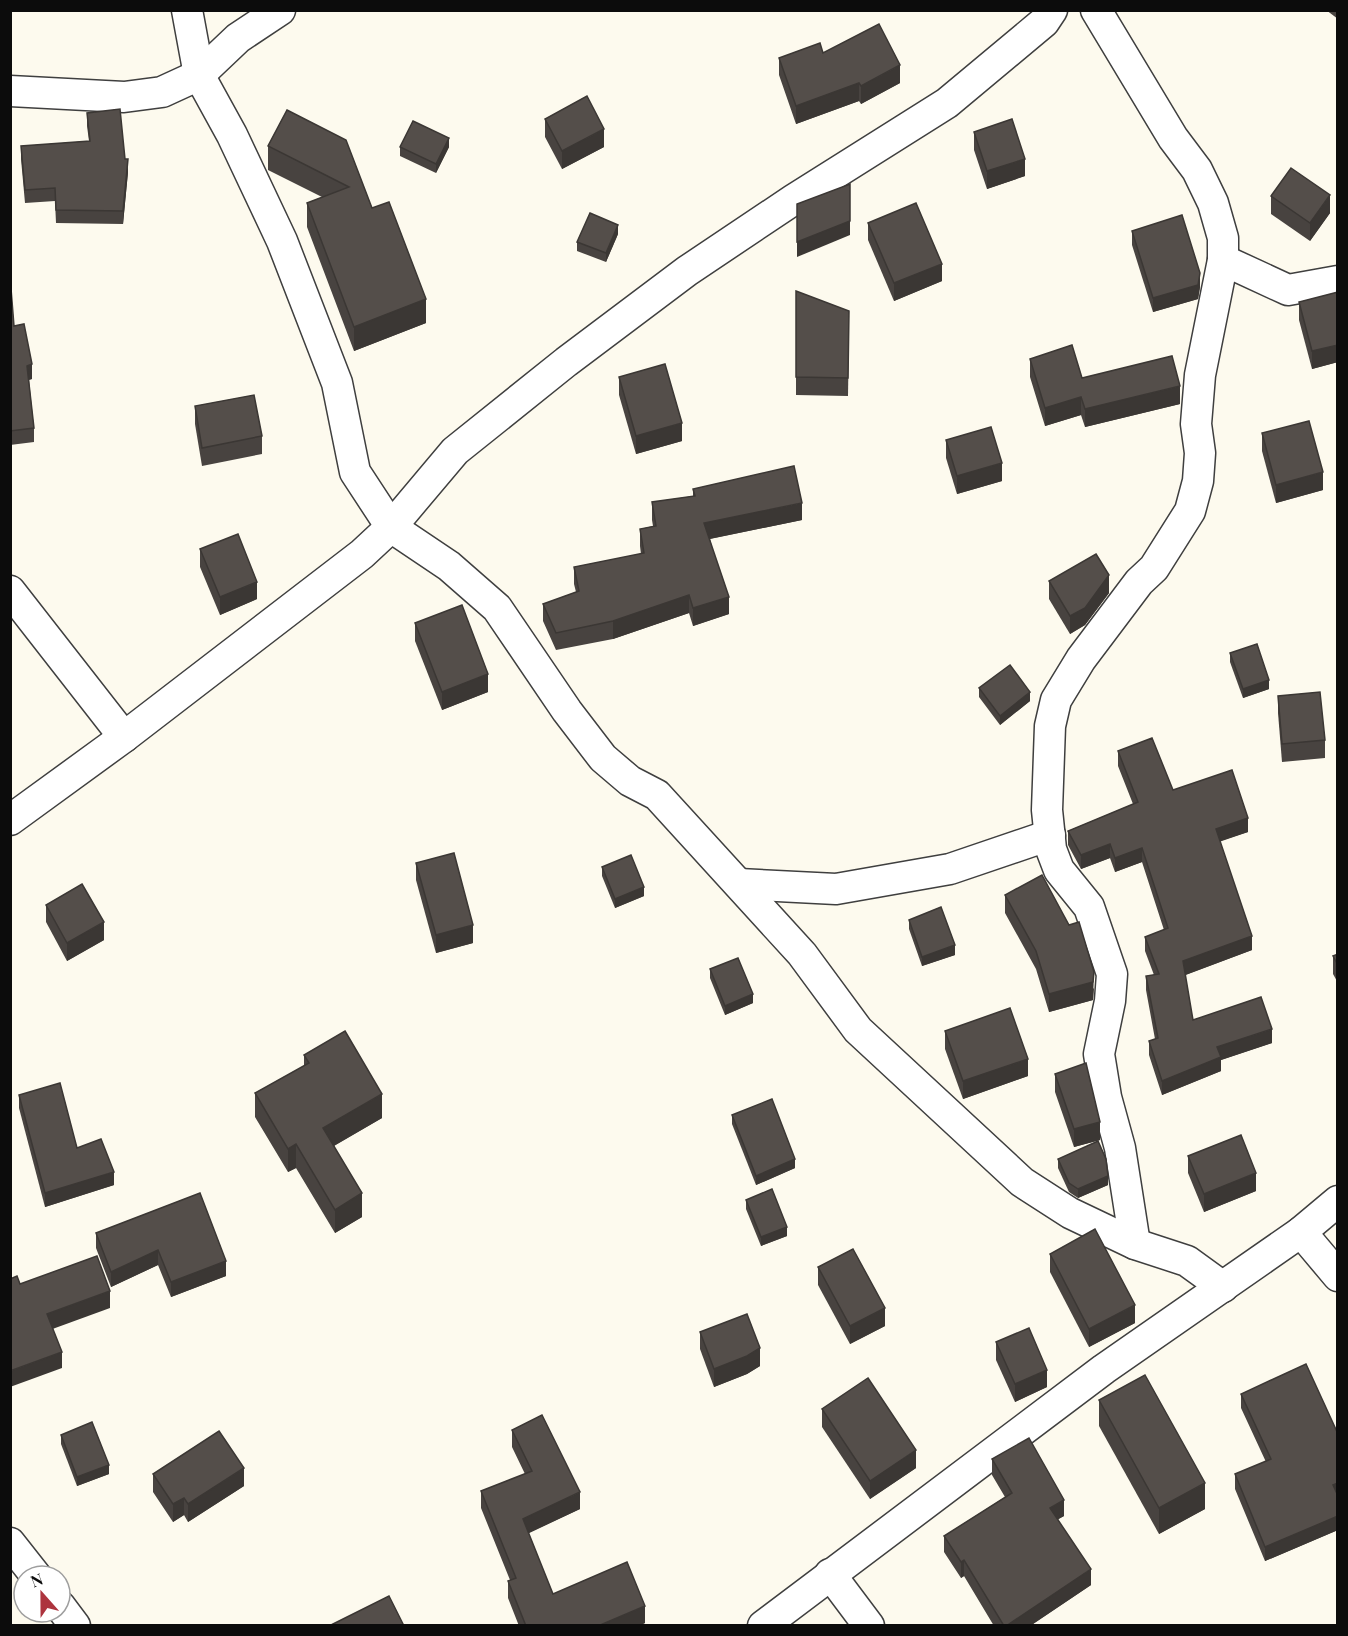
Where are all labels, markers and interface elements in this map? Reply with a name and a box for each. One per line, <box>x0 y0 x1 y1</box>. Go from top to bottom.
north arrow <box>12 1564 72 1624</box>
text: N <box>27 1567 46 1591</box>

